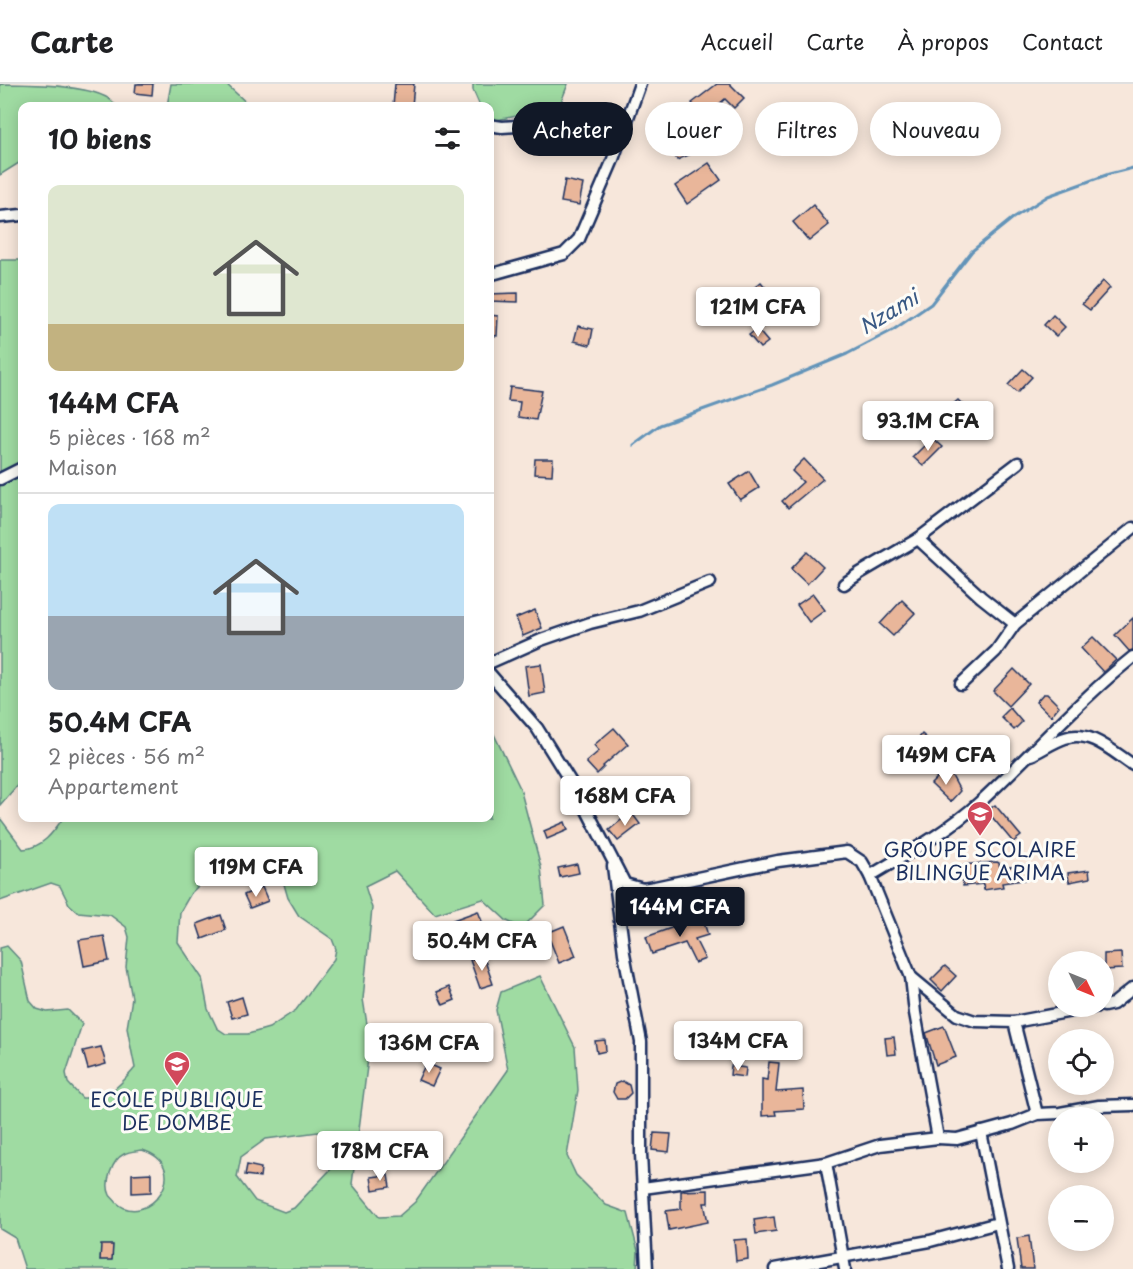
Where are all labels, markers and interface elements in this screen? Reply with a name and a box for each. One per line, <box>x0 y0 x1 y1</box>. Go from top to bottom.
text: Carte <box>30 20 114 63</box>
text: Accueil <box>701 25 773 57</box>
text: Carte <box>806 25 864 57</box>
text: À propos <box>897 25 989 57</box>
text: Contact <box>1022 25 1103 57</box>
chip: Acheter <box>512 102 633 156</box>
chip: Louer <box>645 102 743 156</box>
chip: Filtres <box>755 102 858 156</box>
chip: Nouveau <box>870 102 1001 156</box>
text: 10 biens <box>48 119 151 158</box>
icon: filters <box>431 122 464 155</box>
icon: home <box>202 224 310 332</box>
water label: Nzami <box>852 279 926 341</box>
pin: 121M CFA <box>696 287 820 338</box>
text: 121M CFA <box>710 291 806 321</box>
text: 144M CFA <box>48 383 179 422</box>
pin: 93.1M CFA <box>859 401 997 452</box>
text: 93.1M CFA <box>876 405 980 435</box>
text: 5 pièces · 168 m² <box>48 422 211 452</box>
text: Maison <box>48 452 117 482</box>
icon: home <box>202 543 310 651</box>
text: 50.4M CFA <box>48 702 192 741</box>
pin: 149M CFA <box>884 735 1008 786</box>
text: 149M CFA <box>896 739 996 769</box>
text: 2 pièces · 56 m² <box>48 741 205 771</box>
text: Appartement <box>48 771 178 801</box>
pin: 168M CFA <box>563 776 687 827</box>
text: 168M CFA <box>574 780 676 810</box>
school or university icon: GROUPE SCOLAIRE BILINGUE ARIMA <box>965 799 995 837</box>
place label: GROUPE SCOLAIRE BILINGUE ARIMA <box>883 834 1077 887</box>
pin: 119M CFA <box>194 847 318 898</box>
text: 119M CFA <box>209 851 303 881</box>
pin: 144M CFA <box>618 887 742 938</box>
text: 144M CFA <box>630 891 730 921</box>
pin: 50.4M CFA <box>413 921 551 972</box>
text: 50.4M CFA <box>427 925 537 955</box>
north arrow <box>1048 951 1114 1017</box>
map controls <box>1048 951 1114 1251</box>
pin: 134M CFA <box>676 1021 800 1072</box>
pin: 136M CFA <box>367 1023 491 1074</box>
text: 134M CFA <box>688 1025 788 1055</box>
text: 136M CFA <box>379 1027 479 1057</box>
button: locate <box>1048 1029 1114 1095</box>
school or university icon: ECOLE PUBLIQUE DE DOMBE <box>162 1049 192 1087</box>
place label: ECOLE PUBLIQUE DE DOMBE <box>90 1084 264 1137</box>
button: + <box>1048 1107 1114 1173</box>
pin: 178M CFA <box>318 1131 442 1182</box>
text: 178M CFA <box>331 1135 429 1165</box>
button: − <box>1048 1185 1114 1251</box>

